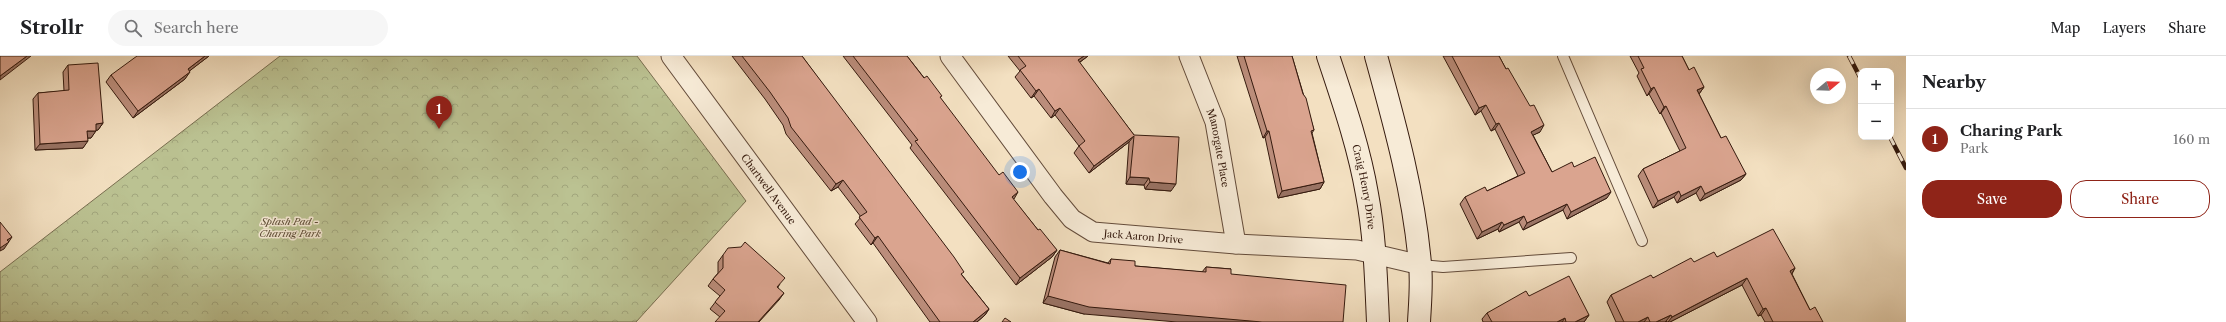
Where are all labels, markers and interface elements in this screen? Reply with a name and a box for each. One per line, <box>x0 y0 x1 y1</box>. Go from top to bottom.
search box <box>108 10 388 46</box>
text: Strollr <box>20 16 84 39</box>
icon: search <box>122 17 144 39</box>
text: Search here <box>154 18 239 37</box>
text: Map <box>2050 19 2080 37</box>
text: Layers <box>2102 19 2146 37</box>
text: Share <box>2168 19 2206 37</box>
north arrow <box>1810 68 1846 104</box>
map controls <box>1858 68 1894 140</box>
button: + <box>1858 68 1894 104</box>
text: Nearby <box>1922 72 1986 92</box>
pin: 1 <box>426 96 452 129</box>
button: − <box>1858 104 1894 140</box>
street label: Manorgate Place <box>1204 107 1233 189</box>
text: Charing Park <box>1960 121 2062 140</box>
text: 1 <box>1932 131 1938 147</box>
text: 160 m <box>2173 131 2210 147</box>
text: Park <box>1960 140 1988 156</box>
street label: Craig Henry Drive <box>1350 143 1379 230</box>
street label: Chartwell Avenue <box>739 151 799 227</box>
your location <box>1010 162 1030 182</box>
button: Save <box>1922 180 2062 218</box>
button: Share <box>2070 180 2210 218</box>
park label: Splash Pad - Charing Park <box>259 215 322 240</box>
street label: Jack Aaron Drive <box>1101 226 1184 246</box>

